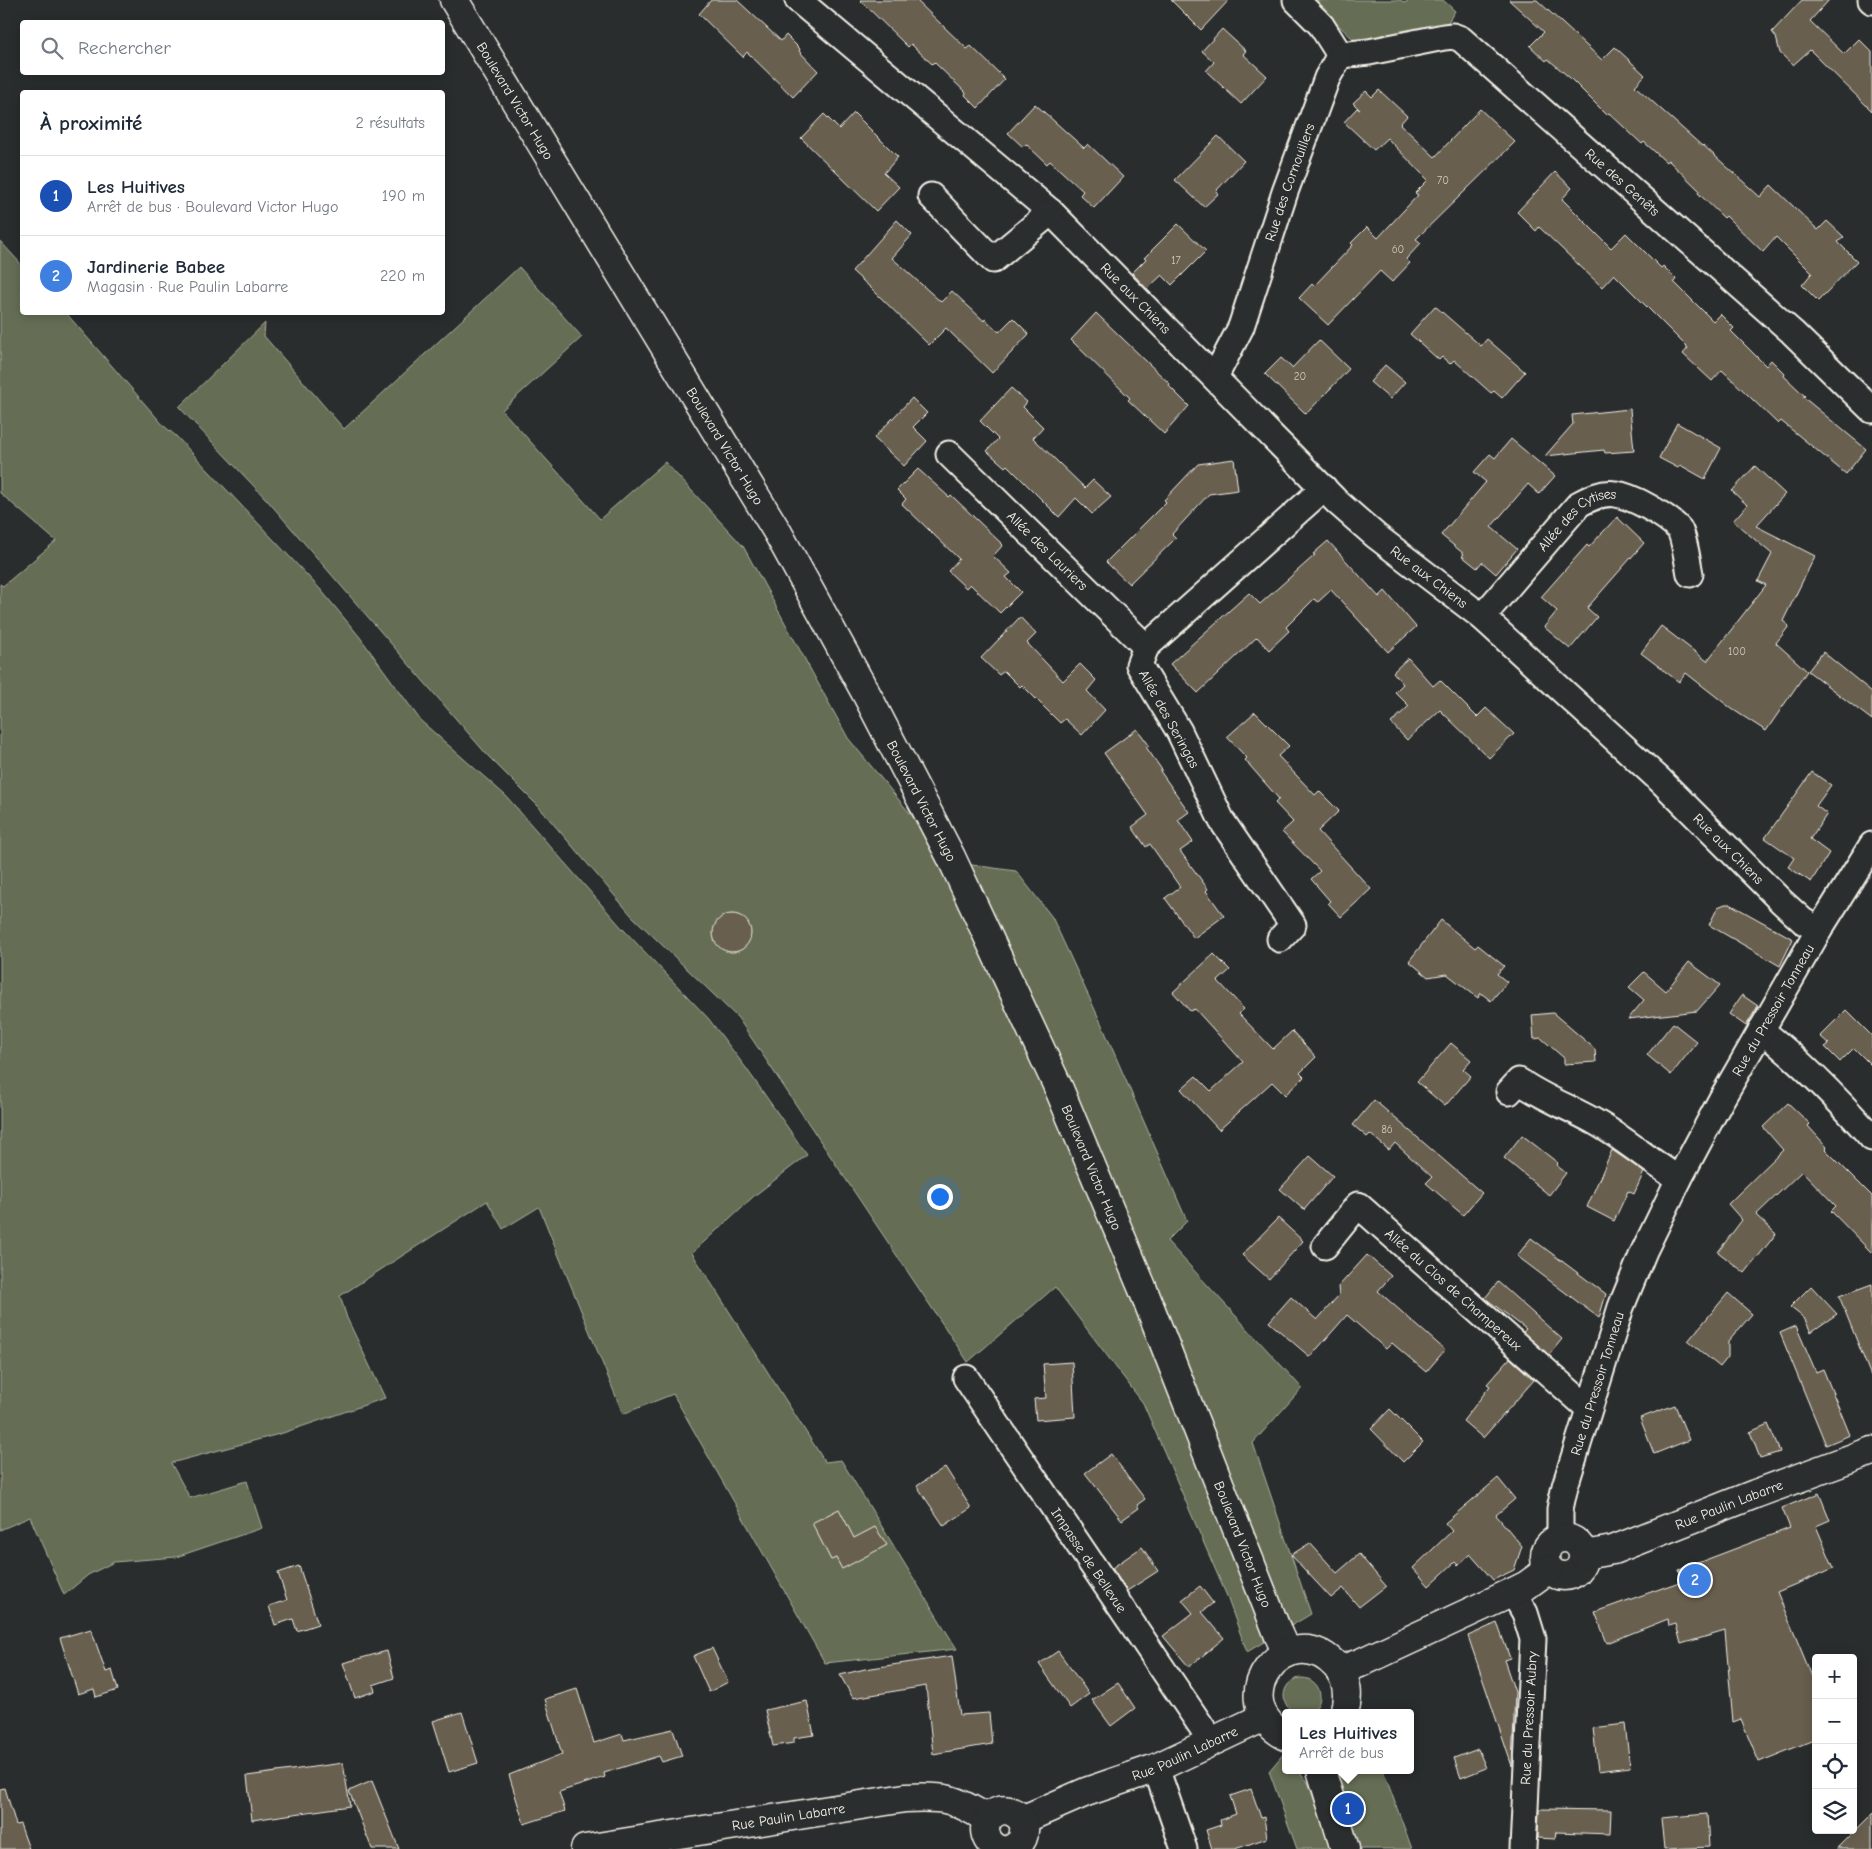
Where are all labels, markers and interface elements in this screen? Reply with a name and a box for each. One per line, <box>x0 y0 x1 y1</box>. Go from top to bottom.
search box <box>20 20 445 75</box>
icon: search <box>38 34 66 62</box>
text: Rechercher <box>78 37 171 59</box>
street label: Boulevard Victor Hugo <box>473 39 557 163</box>
text: À proximité <box>40 111 142 135</box>
text: 2 résultats <box>355 114 425 132</box>
street label: Rue des Cornouillers <box>1261 121 1318 243</box>
street label: Rue des Genêts <box>1582 145 1663 220</box>
house number: 70 <box>1437 174 1449 187</box>
text: Les Huitives <box>87 176 185 198</box>
text: 1 <box>53 187 59 205</box>
text: 190 m <box>382 187 425 205</box>
text: Arrêt de bus · Boulevard Victor Hugo <box>87 198 338 216</box>
house number: 60 <box>1392 243 1404 256</box>
house number: 17 <box>1171 254 1181 267</box>
text: Jardinerie Babee <box>87 256 225 278</box>
street label: Rue aux Chiens <box>1097 259 1175 337</box>
text: 2 <box>52 267 60 285</box>
text: 220 m <box>380 267 425 285</box>
text: Magasin · Rue Paulin Labarre <box>87 278 288 296</box>
house number: 20 <box>1294 370 1306 383</box>
street label: Boulevard Victor Hugo <box>683 384 767 508</box>
street label: Allée des Cytises <box>1534 485 1617 555</box>
street label: Allée des Lauriers <box>1004 507 1092 594</box>
street label: Rue aux Chiens <box>1387 542 1471 612</box>
house number: 100 <box>1728 645 1746 658</box>
street label: Allée des Seringas <box>1135 667 1203 771</box>
street label: Boulevard Victor Hugo <box>884 738 960 864</box>
street label: Rue aux Chiens <box>1690 810 1768 888</box>
street label: Rue du Pressoir Tonneau <box>1728 941 1818 1079</box>
street label: Boulevard Victor Hugo <box>1058 1102 1126 1233</box>
house number: 86 <box>1381 1123 1393 1136</box>
your location <box>927 1184 953 1210</box>
street label: Allée du Clos de Champereux <box>1382 1225 1526 1354</box>
street label: Rue du Pressoir Tonneau <box>1567 1310 1628 1457</box>
street label: Rue Paulin Labarre <box>1673 1476 1785 1533</box>
street label: Boulevard Victor Hugo <box>1211 1479 1275 1610</box>
street label: Impasse de Bellevue <box>1048 1505 1131 1616</box>
pin: 2 <box>1679 1561 1711 1599</box>
street label: Rue du Pressoir Aubry <box>1517 1650 1541 1785</box>
map controls <box>1812 1654 1857 1834</box>
button: + <box>1812 1654 1857 1699</box>
button: − <box>1812 1699 1857 1744</box>
popup <box>1282 1709 1414 1774</box>
street label: Rue Paulin Labarre <box>1130 1722 1240 1784</box>
text: Les Huitives <box>1299 1722 1397 1744</box>
text: Arrêt de bus <box>1299 1744 1384 1762</box>
button: locate <box>1812 1744 1857 1789</box>
button: layers <box>1812 1789 1857 1834</box>
pin: 1 <box>1332 1790 1364 1828</box>
street label: Rue Paulin Labarre <box>731 1799 846 1834</box>

